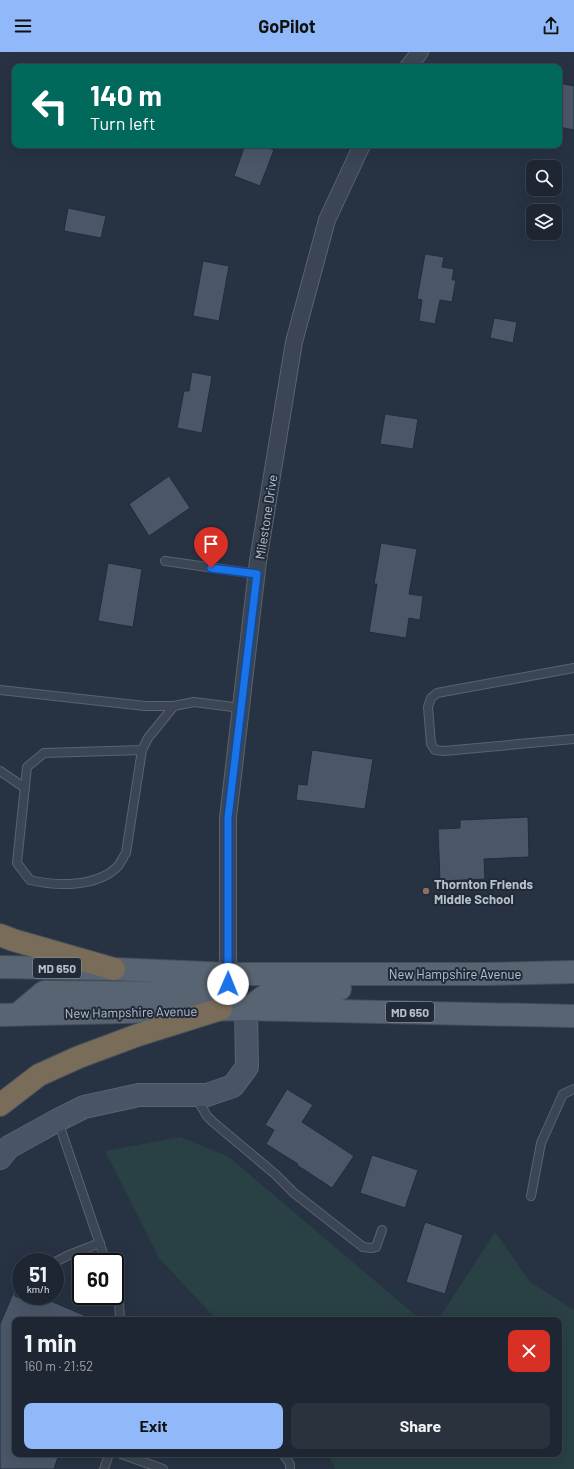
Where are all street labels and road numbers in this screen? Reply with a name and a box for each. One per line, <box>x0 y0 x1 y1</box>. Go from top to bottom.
street label: Milestone Drive <box>251 473 281 561</box>
road number: MD 650 <box>33 958 81 978</box>
street label: New Hampshire Avenue <box>389 966 521 982</box>
road number: MD 650 <box>386 1002 434 1022</box>
street label: New Hampshire Avenue <box>65 1003 198 1021</box>

